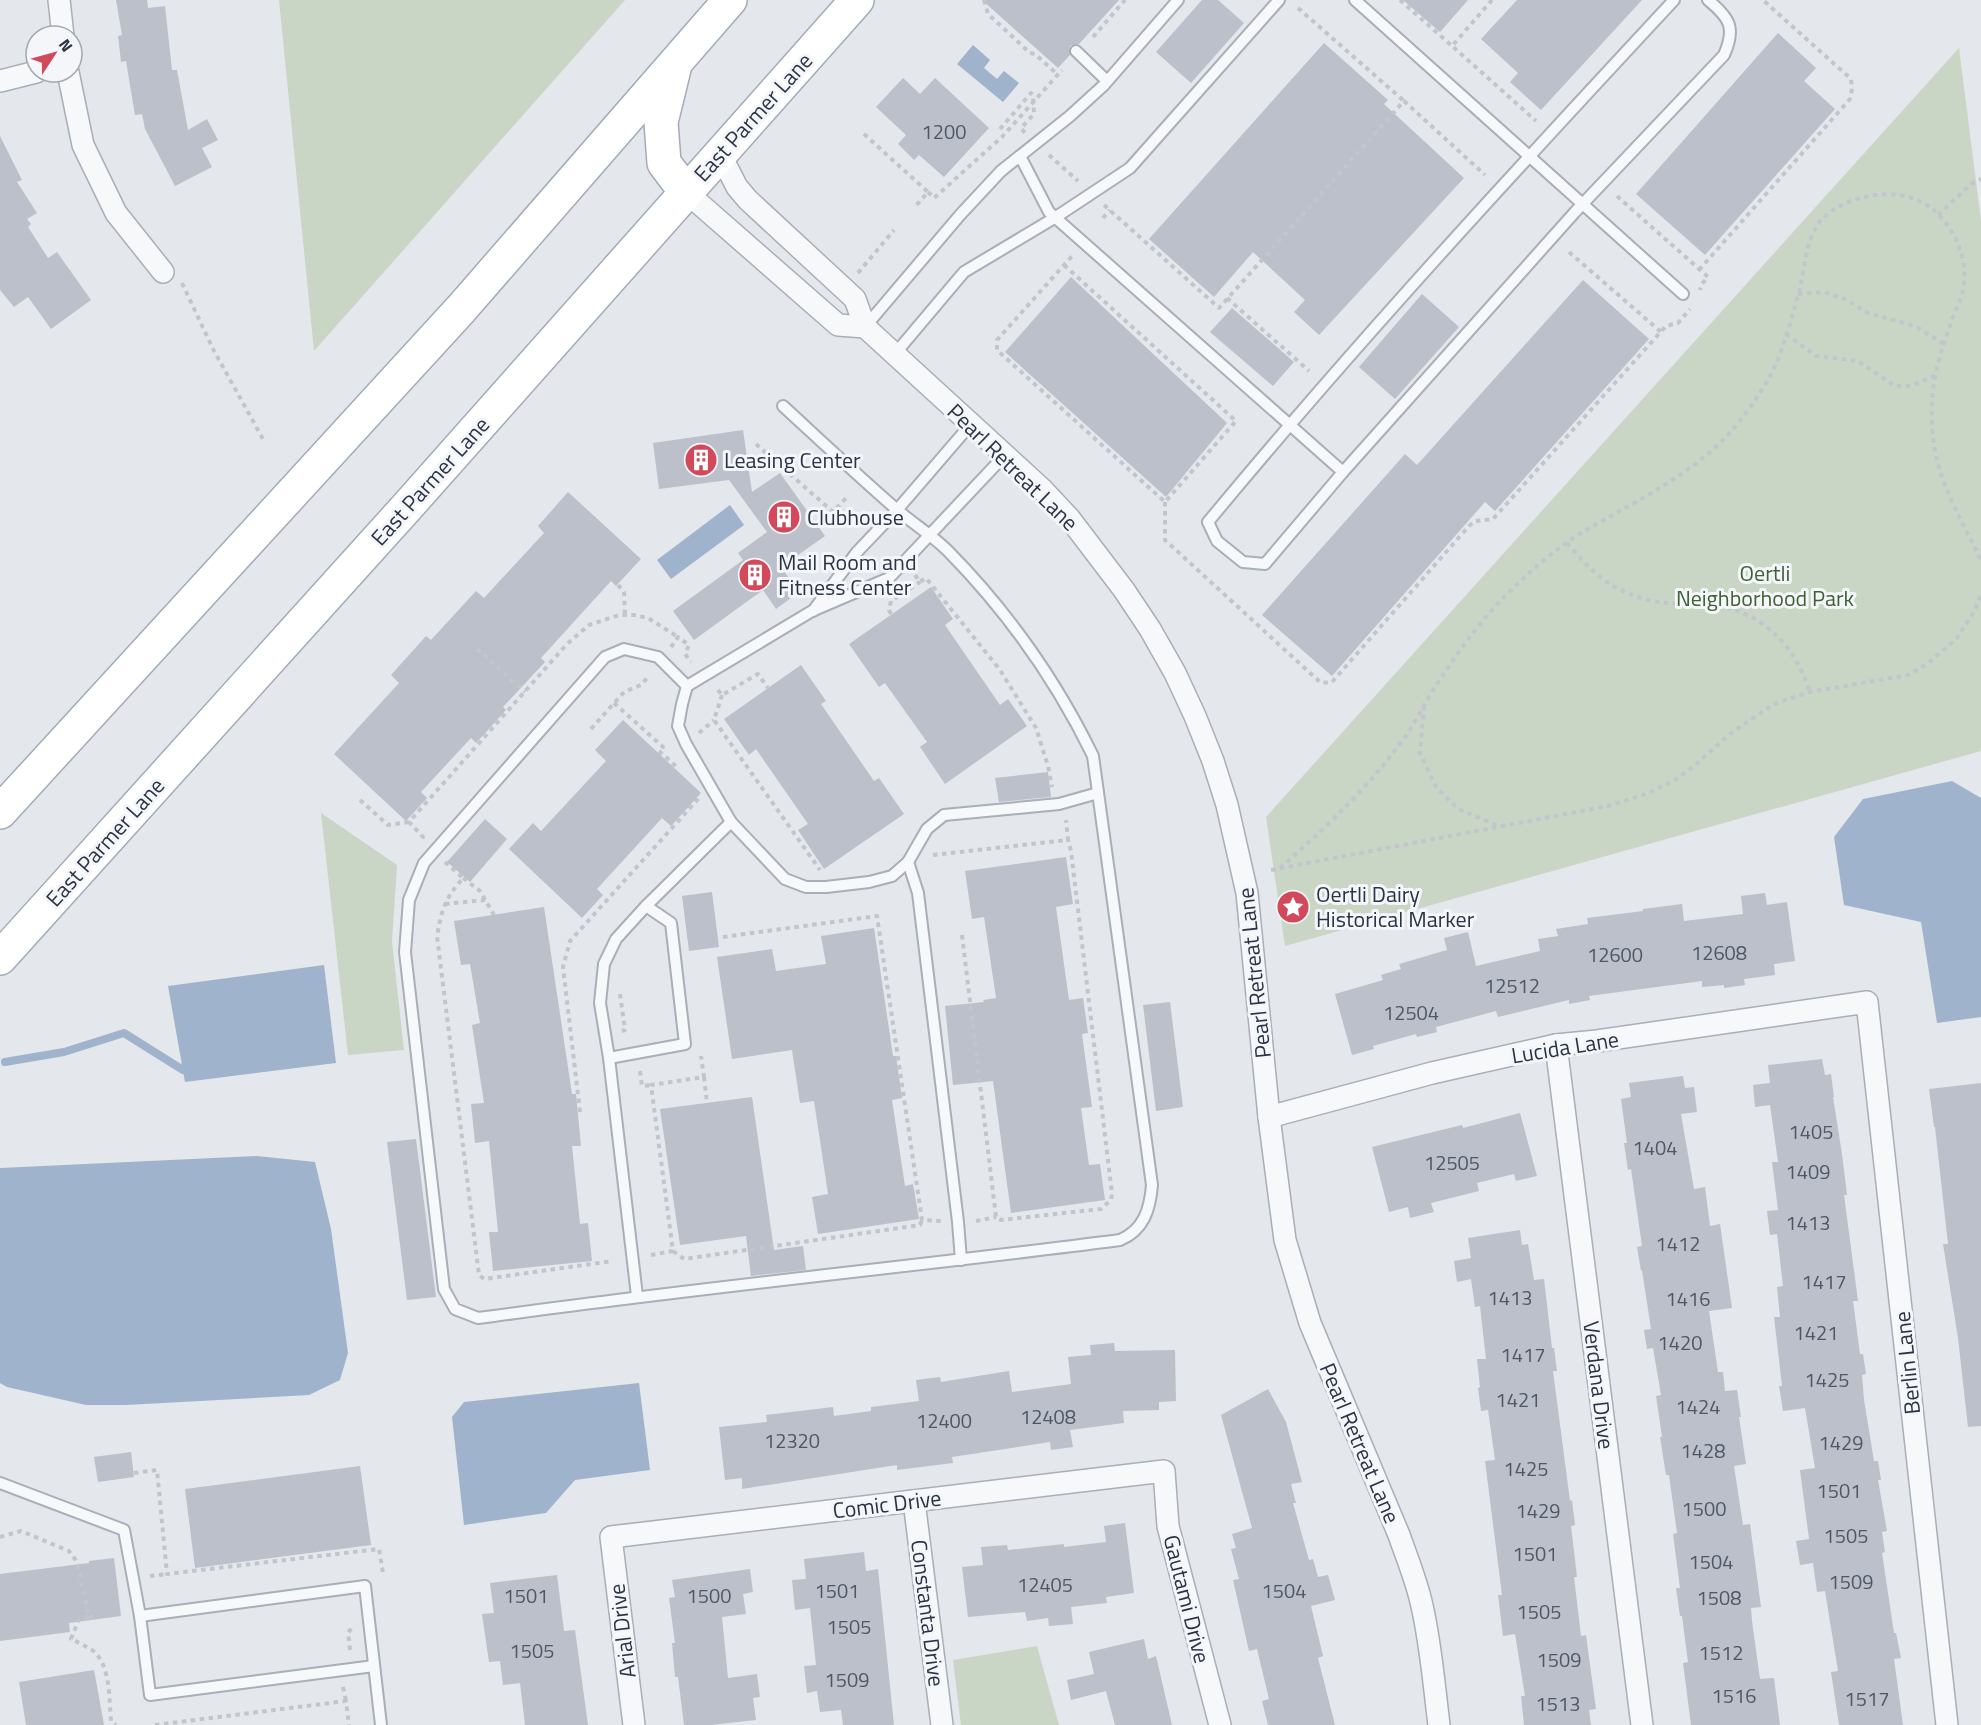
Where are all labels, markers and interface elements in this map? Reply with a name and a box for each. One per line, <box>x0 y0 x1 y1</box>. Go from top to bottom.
north arrow <box>24 24 84 84</box>
text: N <box>53 34 79 57</box>
street label: East Parmer Lane <box>685 45 821 189</box>
house number: 1200 <box>922 116 966 147</box>
street label: Pearl Retreat Lane <box>940 395 1086 539</box>
street label: East Parmer Lane <box>362 409 498 553</box>
building icon: Leasing Center <box>683 442 719 478</box>
place label: Leasing Center <box>724 443 861 477</box>
building icon: Clubhouse <box>766 499 802 535</box>
place label: Clubhouse <box>807 500 904 534</box>
place label: Mail Room and Fitness Center <box>778 545 917 604</box>
park label: Oertli Neighborhood Park <box>1676 556 1855 615</box>
building icon: Mail Room and Fitness Center <box>737 557 773 593</box>
street label: East Parmer Lane <box>37 770 173 914</box>
place label: Oertli Dairy Historical Marker <box>1316 877 1475 936</box>
street label: Pearl Retreat Lane <box>1228 886 1280 1060</box>
place icon: Oertli Dairy Historical Marker <box>1275 889 1311 925</box>
house number: 12608 <box>1691 937 1747 968</box>
house number: 12600 <box>1587 939 1643 970</box>
house number: 12512 <box>1484 970 1540 1001</box>
house number: 12504 <box>1383 997 1439 1028</box>
street label: Lucida Lane <box>1509 1022 1621 1072</box>
house number: 1405 <box>1789 1116 1833 1147</box>
house number: 1404 <box>1633 1132 1677 1163</box>
house number: 12505 <box>1424 1147 1480 1178</box>
house number: 1409 <box>1786 1156 1830 1187</box>
house number: 1413 <box>1786 1207 1830 1238</box>
house number: 1412 <box>1656 1228 1700 1259</box>
house number: 1417 <box>1802 1266 1846 1297</box>
house number: 1413 <box>1488 1282 1532 1313</box>
house number: 1416 <box>1666 1283 1710 1314</box>
street label: Berlin Lane <box>1885 1310 1929 1416</box>
house number: 1421 <box>1794 1317 1838 1348</box>
street label: Verdana Drive <box>1574 1319 1624 1451</box>
house number: 1420 <box>1658 1327 1702 1358</box>
house number: 1417 <box>1501 1339 1545 1370</box>
street label: Pearl Retreat Lane <box>1311 1358 1409 1528</box>
house number: 1425 <box>1805 1364 1849 1395</box>
house number: 1421 <box>1496 1384 1540 1415</box>
house number: 1424 <box>1676 1391 1720 1422</box>
house number: 12408 <box>1020 1401 1076 1432</box>
house number: 12400 <box>916 1405 972 1436</box>
house number: 12320 <box>764 1425 820 1456</box>
house number: 1429 <box>1819 1427 1863 1458</box>
house number: 1428 <box>1681 1435 1725 1466</box>
house number: 1425 <box>1504 1453 1548 1484</box>
house number: 1501 <box>1817 1475 1861 1506</box>
street label: Comic Drive <box>831 1480 943 1528</box>
house number: 1500 <box>1682 1493 1726 1524</box>
house number: 1429 <box>1516 1495 1560 1526</box>
house number: 1505 <box>1824 1520 1868 1551</box>
street label: Gautami Drive <box>1155 1531 1219 1667</box>
street label: Constanta Drive <box>902 1538 954 1688</box>
house number: 1501 <box>1513 1538 1557 1569</box>
house number: 1504 <box>1689 1546 1733 1577</box>
house number: 1509 <box>1829 1566 1873 1597</box>
house number: 12405 <box>1017 1569 1073 1600</box>
house number: 1501 <box>815 1575 859 1606</box>
house number: 1504 <box>1262 1575 1306 1606</box>
house number: 1501 <box>504 1580 548 1611</box>
house number: 1500 <box>687 1580 731 1611</box>
street label: Arial Drive <box>599 1582 645 1680</box>
house number: 1508 <box>1697 1582 1741 1613</box>
house number: 1505 <box>1517 1596 1561 1627</box>
house number: 1505 <box>827 1611 871 1642</box>
house number: 1505 <box>510 1635 554 1666</box>
house number: 1512 <box>1699 1637 1743 1668</box>
house number: 1509 <box>1537 1644 1581 1675</box>
house number: 1509 <box>825 1664 869 1695</box>
house number: 1516 <box>1712 1680 1756 1711</box>
house number: 1517 <box>1845 1683 1889 1714</box>
house number: 1513 <box>1536 1688 1580 1719</box>

